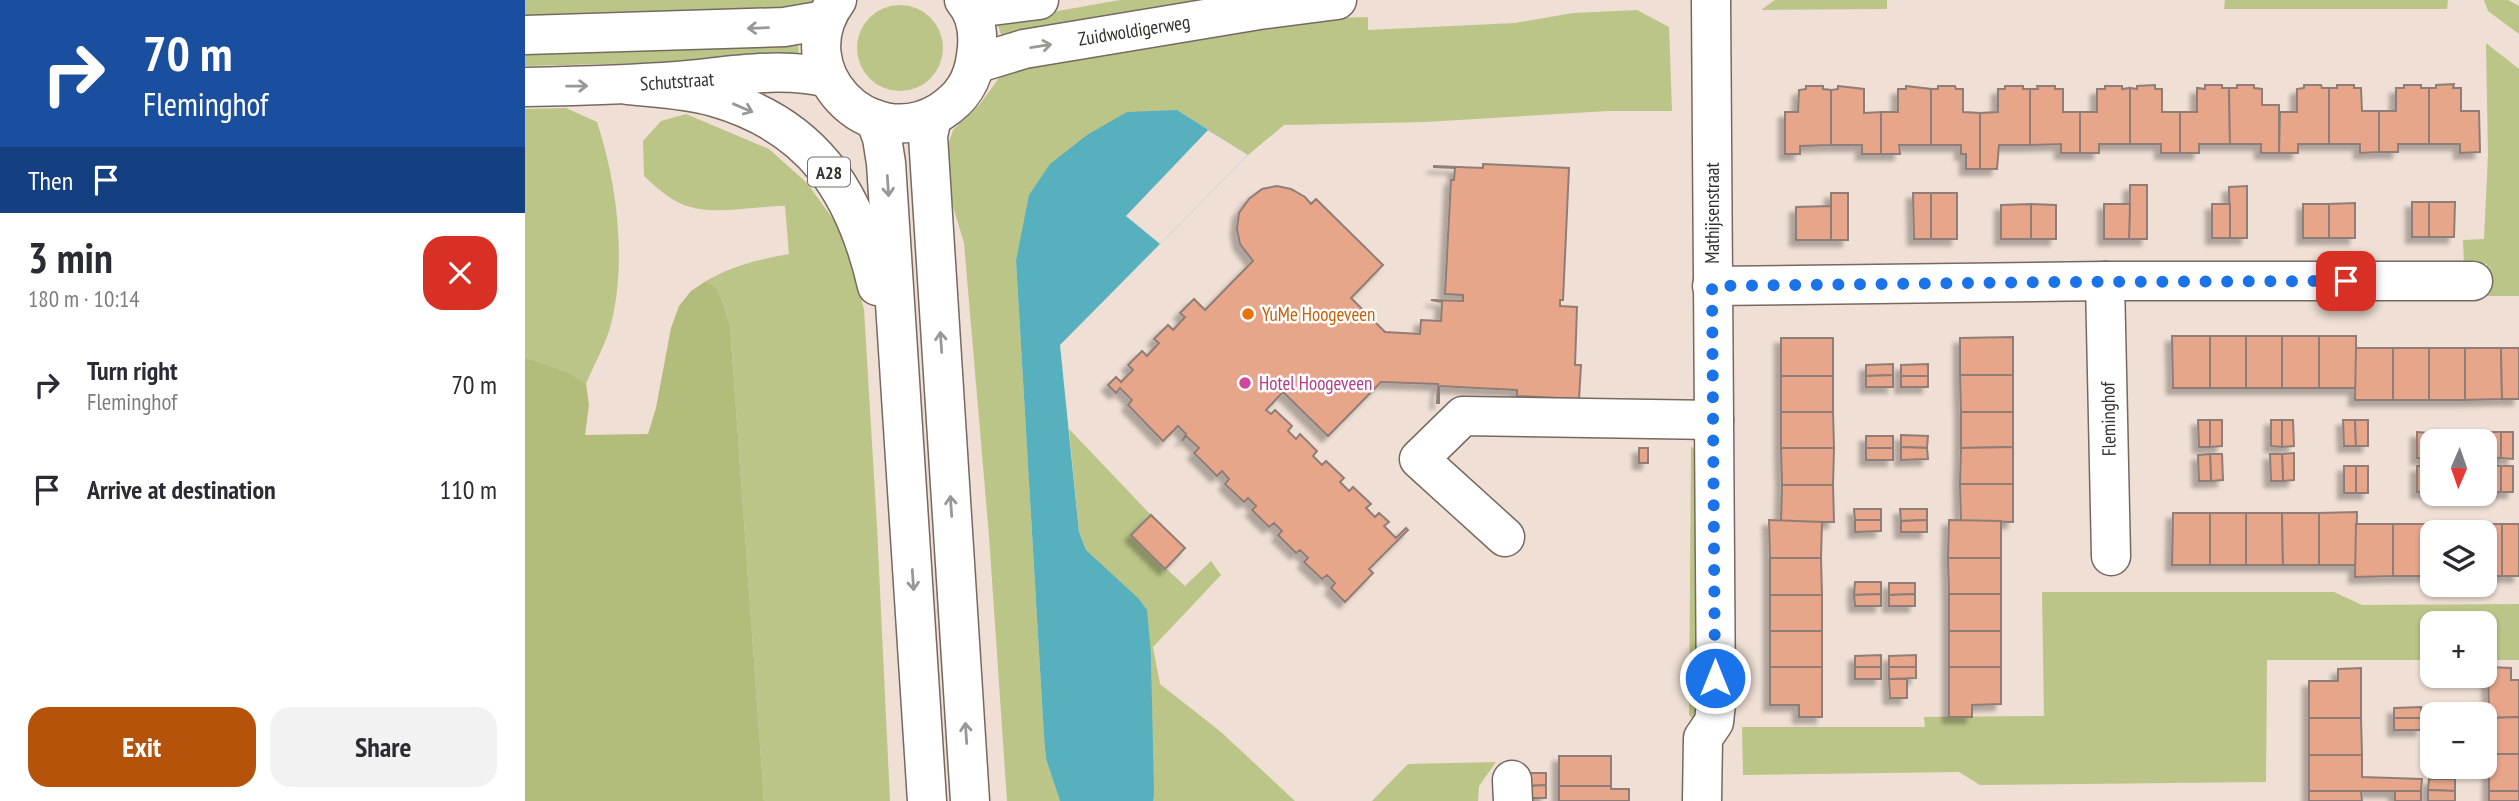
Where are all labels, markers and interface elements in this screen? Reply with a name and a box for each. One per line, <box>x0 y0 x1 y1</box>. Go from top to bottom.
street label: Zuidwoldigerweg <box>1076 9 1192 51</box>
text: 70 m <box>143 21 232 85</box>
one-way arrow <box>746 22 769 35</box>
icon: right <box>28 28 119 119</box>
one-way arrow <box>1029 39 1052 52</box>
street label: Schutstraat <box>639 66 716 96</box>
one-way arrow <box>565 79 588 93</box>
text: Fleminghof <box>143 83 268 125</box>
one-way arrow <box>732 102 753 115</box>
road number: A28 <box>808 158 850 187</box>
icon: arrive <box>87 161 125 199</box>
street label: Mathijsenstraat <box>1700 162 1724 264</box>
text: Then <box>28 164 73 197</box>
one-way arrow <box>881 174 894 197</box>
text: 3 min <box>28 230 113 285</box>
button: close <box>423 236 497 310</box>
pin <box>2316 251 2376 311</box>
icon: arrive <box>2327 262 2365 300</box>
text: 180 m · 10:14 <box>28 284 140 313</box>
place label: YuMe Hoogeveen <box>1262 302 1375 326</box>
marker: YuMe Hoogeveen <box>1240 306 1256 322</box>
one-way arrow <box>934 331 947 354</box>
text: Turn right <box>87 354 178 387</box>
icon: right <box>28 366 66 404</box>
text: 70 m <box>451 368 497 401</box>
place label: Hotel Hoogeveen <box>1259 371 1372 395</box>
marker: Hotel Hoogeveen <box>1237 375 1253 391</box>
street label: Fleminghof <box>2095 380 2121 456</box>
text: Fleminghof <box>87 387 177 416</box>
north arrow <box>2420 429 2497 506</box>
map controls <box>2420 429 2497 779</box>
icon: arrive <box>28 471 66 509</box>
text: Arrive at destination <box>87 473 276 506</box>
text: 110 m <box>439 473 497 506</box>
one-way arrow <box>944 495 957 518</box>
button: layers <box>2420 520 2497 597</box>
one-way arrow <box>907 568 920 590</box>
button: + <box>2420 611 2497 688</box>
position arrow <box>1678 641 1752 715</box>
button: − <box>2420 702 2497 779</box>
button: Exit <box>28 707 256 787</box>
button: Share <box>270 707 497 787</box>
one-way arrow <box>959 722 972 745</box>

